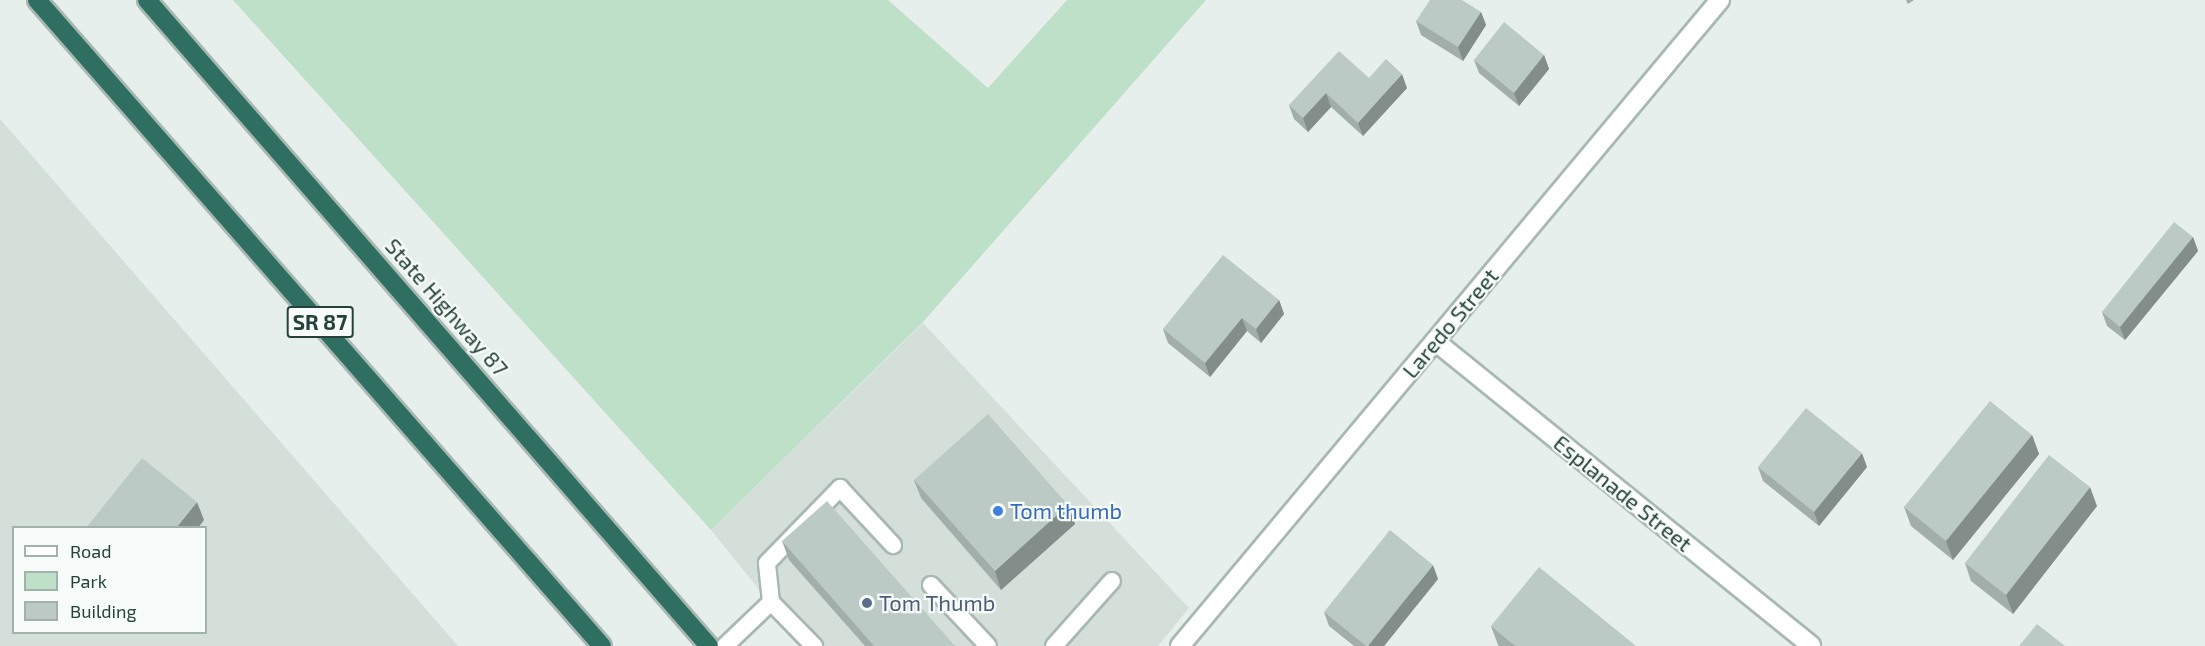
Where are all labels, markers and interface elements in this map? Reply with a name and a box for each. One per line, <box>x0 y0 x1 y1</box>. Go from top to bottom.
street label: State Highway 87 <box>380 233 514 381</box>
street label: Laredo Street <box>1397 263 1503 383</box>
road number: SR 87 <box>286 304 354 340</box>
street label: Esplanade Street <box>1549 429 1697 557</box>
place label: Tom thumb <box>1010 498 1123 524</box>
marker: Tom thumb <box>991 504 1005 518</box>
legend <box>12 526 207 634</box>
text: Road <box>70 540 111 562</box>
text: Park <box>70 570 107 592</box>
place label: Tom Thumb <box>879 590 996 616</box>
marker: Tom Thumb <box>860 596 874 610</box>
text: Building <box>70 600 137 622</box>

